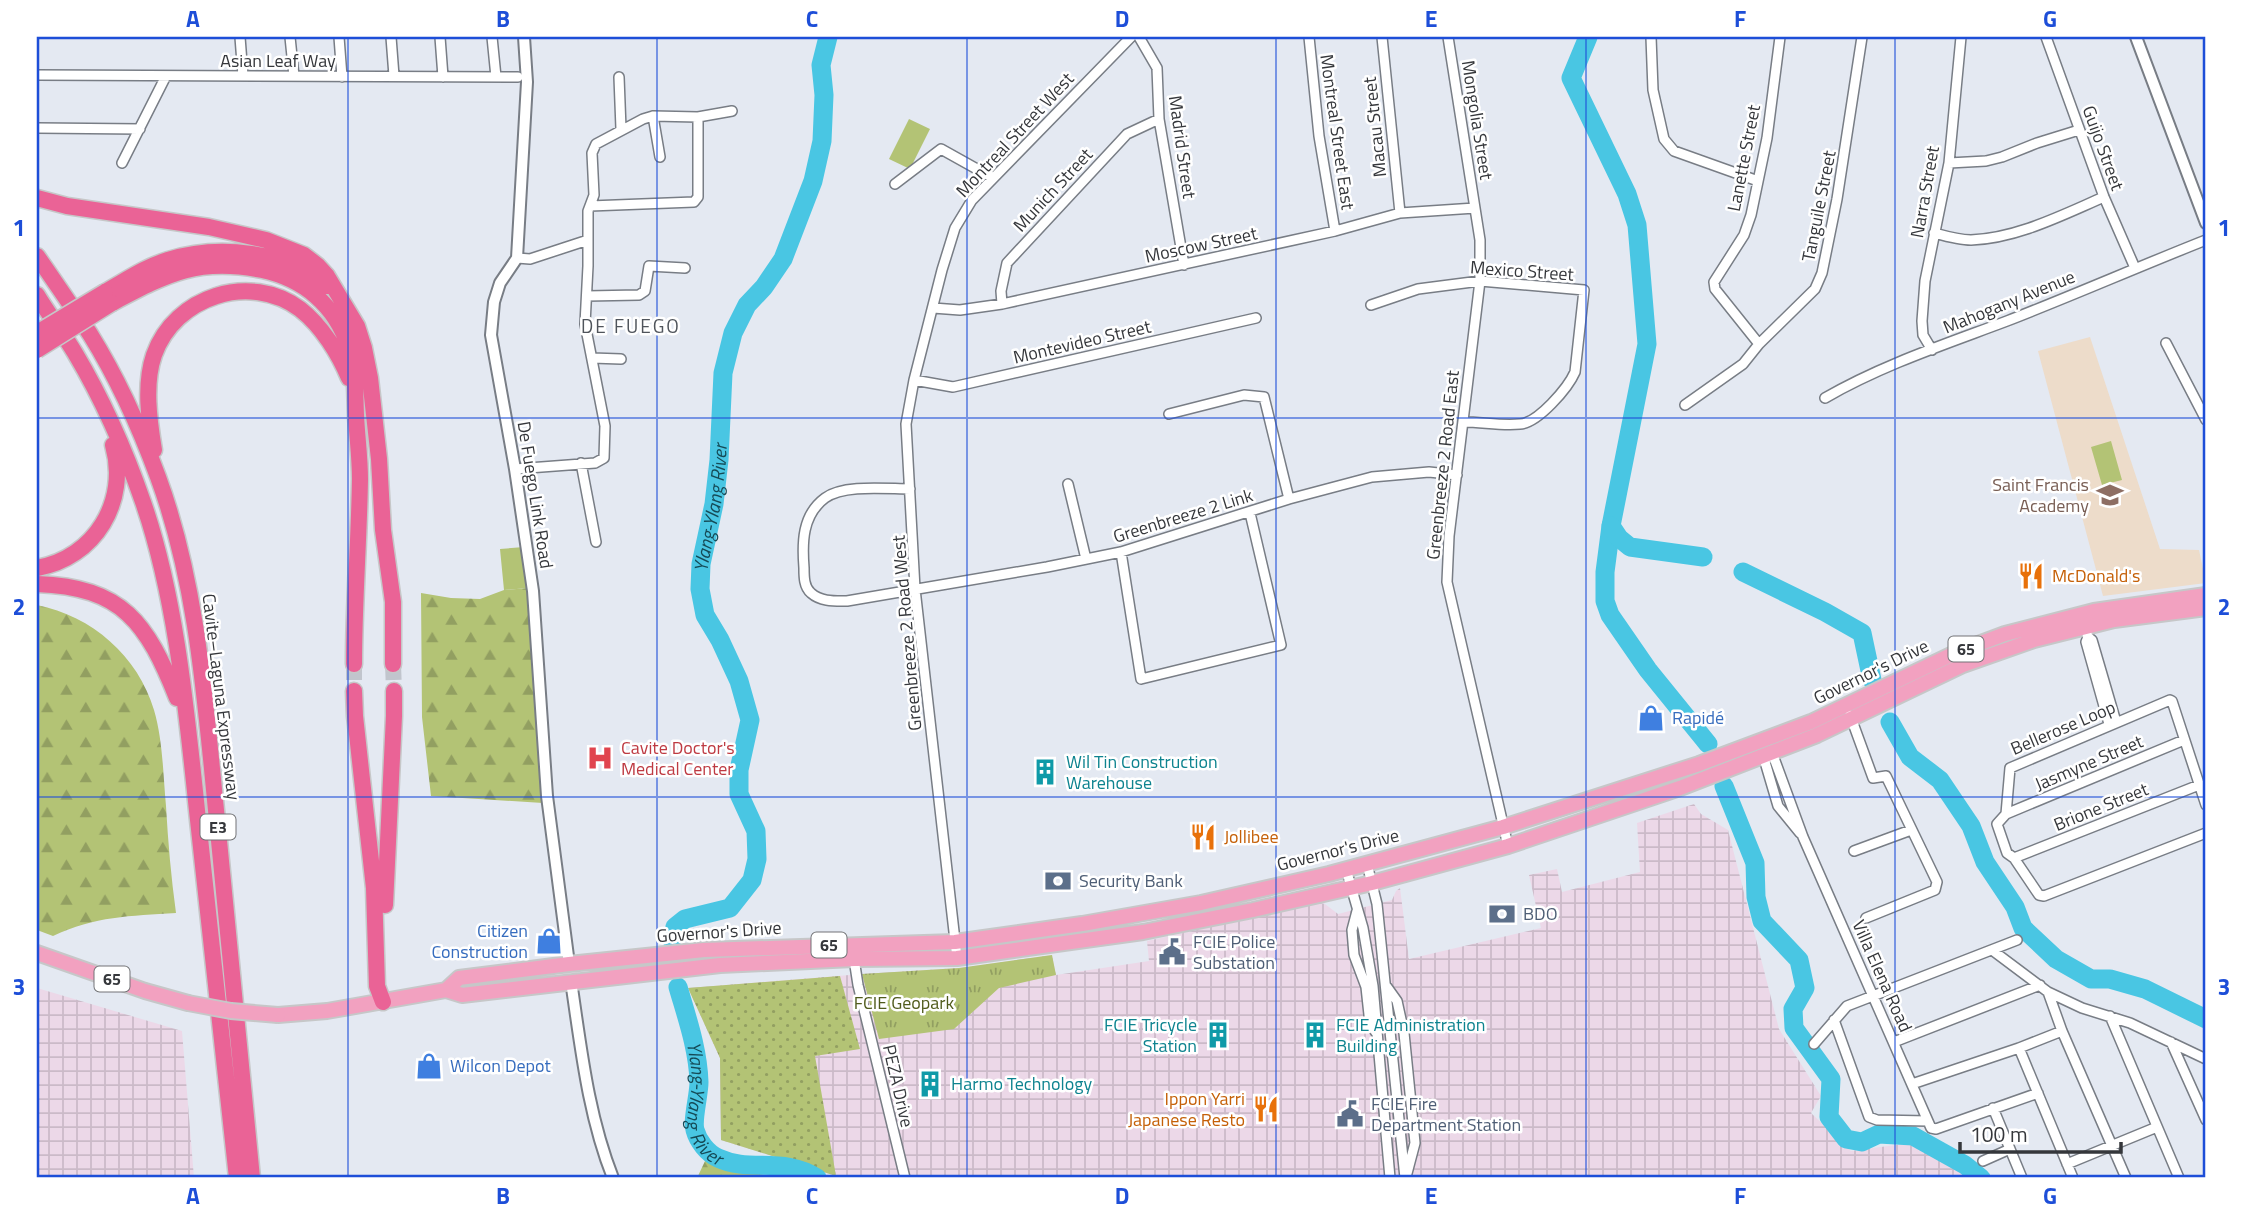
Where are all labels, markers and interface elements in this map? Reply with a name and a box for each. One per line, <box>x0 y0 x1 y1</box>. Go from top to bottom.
text: A <box>186 1 200 36</box>
text: B <box>496 1 510 36</box>
text: C <box>806 1 818 36</box>
text: D <box>1115 1 1129 36</box>
text: E <box>1425 1 1437 36</box>
text: F <box>1734 1 1746 36</box>
text: G <box>2043 1 2057 36</box>
street label: Asian Leaf Way <box>220 47 336 74</box>
street label: Montreal Street East <box>1313 52 1362 212</box>
street label: Mongolia Street <box>1455 58 1500 182</box>
street label: Montreal Street West <box>949 66 1080 203</box>
street label: Macau Street <box>1356 75 1393 179</box>
street label: Madrid Street <box>1162 94 1203 201</box>
street label: Lanette Street <box>1720 101 1767 214</box>
street label: Guijo Street <box>2076 102 2132 195</box>
street label: Munich Street <box>1007 141 1099 238</box>
street label: Narra Street <box>1903 143 1946 240</box>
street label: Tanguile Street <box>1794 147 1843 264</box>
text: 1 <box>13 210 25 245</box>
text: 1 <box>2218 210 2230 245</box>
street label: Moscow Street <box>1142 219 1260 270</box>
street label: Mexico Street <box>1469 253 1575 288</box>
street label: Mahogany Avenue <box>1939 263 2079 340</box>
district label: DE FUEGO <box>581 311 681 340</box>
street label: Montevideo Street <box>1010 312 1154 370</box>
street label: Greenbreeze 2 Road East <box>1419 368 1466 561</box>
street label: De Fuego Link Road <box>511 419 560 571</box>
water label: Ylang-Ylang River <box>686 441 734 572</box>
place label: Saint Francis Academy <box>1992 471 2089 519</box>
school or university icon: Saint Francis Academy <box>2095 480 2125 510</box>
street label: Greenbreeze 2 Link <box>1110 481 1256 550</box>
street label: Greenbreeze 2 Road West <box>884 533 929 732</box>
restaurant icon: McDonald's <box>2016 561 2046 591</box>
place label: McDonald's <box>2052 562 2140 589</box>
text: 2 <box>13 589 25 624</box>
text: 2 <box>2218 589 2230 624</box>
street label: Cavite–Laguna Expressway <box>195 592 248 802</box>
street label: Governor's Drive <box>1809 632 1933 711</box>
road number: 65 <box>1948 636 1983 662</box>
street label: Bellerose Loop <box>2006 693 2119 762</box>
shop icon: Rapidé <box>1636 703 1666 733</box>
place label: Rapidé <box>1672 704 1724 731</box>
street label: Jasmyne Street <box>2030 727 2148 798</box>
place label: Cavite Doctor's Medical Center <box>621 734 735 782</box>
hospital icon: Cavite Doctor's Medical Center <box>585 743 615 773</box>
place label: Wil Tin Construction Warehouse <box>1066 748 1218 796</box>
building icon: Wil Tin Construction Warehouse <box>1030 757 1060 787</box>
street label: Brione Street <box>2049 775 2153 838</box>
road number: E3 <box>200 814 235 840</box>
street label: Governor's Drive <box>1274 821 1402 878</box>
restaurant icon: Jollibee <box>1188 822 1218 852</box>
place label: Jollibee <box>1224 823 1279 850</box>
bank icon: Security Bank <box>1043 866 1073 896</box>
place label: Security Bank <box>1079 867 1183 894</box>
bank icon: BDO <box>1487 899 1517 929</box>
place label: BDO <box>1523 900 1558 927</box>
street label: Governor's Drive <box>656 914 782 949</box>
street label: Villa Elena Road <box>1846 915 1919 1036</box>
place label: Citizen Construction <box>431 917 528 965</box>
shop icon: Citizen Construction <box>534 926 564 956</box>
place label: FCIE Police Substation <box>1193 928 1275 976</box>
road number: 65 <box>812 932 846 958</box>
public building icon: FCIE Police Substation <box>1157 937 1187 967</box>
road number: 65 <box>94 967 130 992</box>
text: 3 <box>13 969 25 1004</box>
text: 3 <box>2218 969 2230 1004</box>
park label: FCIE Geopark <box>854 989 955 1016</box>
place label: FCIE Tricycle Station <box>1104 1011 1197 1059</box>
place label: FCIE Administration Building <box>1336 1011 1486 1059</box>
building icon: FCIE Tricycle Station <box>1203 1020 1233 1050</box>
building icon: FCIE Administration Building <box>1300 1020 1330 1050</box>
water label: Ylang-Ylang River <box>680 1039 729 1173</box>
street label: PEZA Drive <box>876 1042 921 1130</box>
shop icon: Wilcon Depot <box>414 1051 444 1081</box>
place label: Wilcon Depot <box>450 1052 552 1079</box>
building icon: Harmo Technology <box>915 1069 945 1099</box>
place label: Harmo Technology <box>951 1070 1092 1097</box>
place label: Ippon Yarri Japanese Resto <box>1128 1085 1245 1133</box>
place label: FCIE Fire Department Station <box>1371 1090 1521 1138</box>
restaurant icon: Ippon Yarri Japanese Resto <box>1251 1094 1281 1124</box>
public building icon: FCIE Fire Department Station <box>1335 1099 1365 1129</box>
scale bar <box>1960 1110 2120 1154</box>
text: 100 m <box>1970 1118 2027 1150</box>
text: A <box>186 1178 200 1213</box>
text: B <box>496 1178 510 1213</box>
text: C <box>806 1178 818 1213</box>
text: D <box>1115 1178 1129 1213</box>
text: E <box>1425 1178 1437 1213</box>
text: F <box>1734 1178 1746 1213</box>
text: G <box>2043 1178 2057 1213</box>

